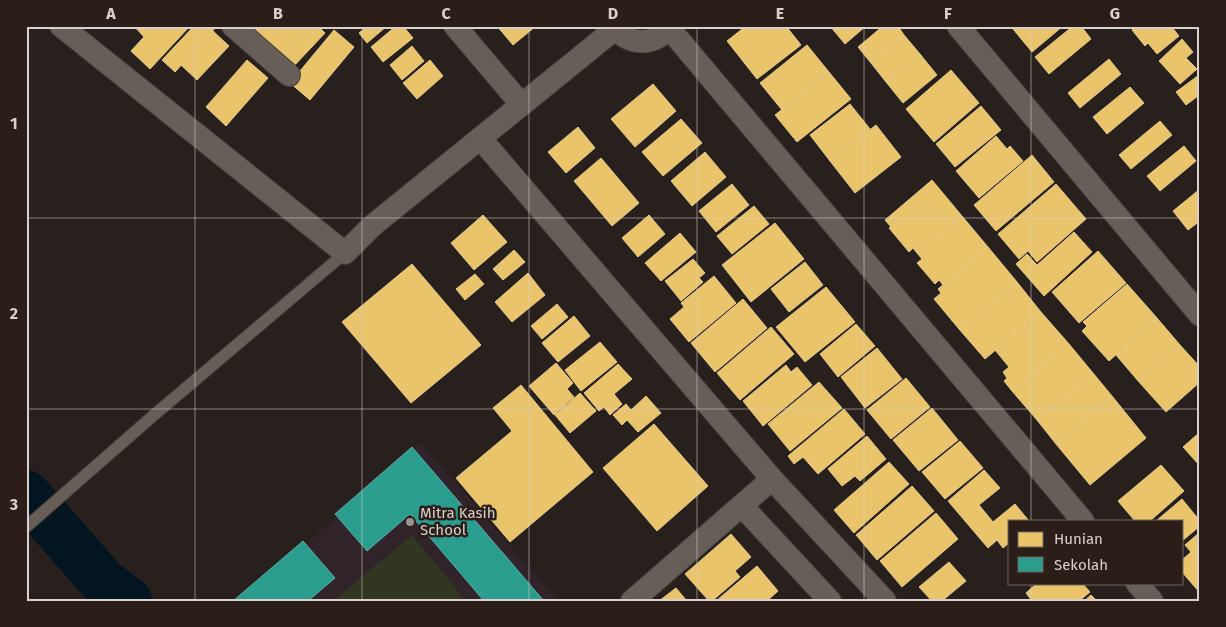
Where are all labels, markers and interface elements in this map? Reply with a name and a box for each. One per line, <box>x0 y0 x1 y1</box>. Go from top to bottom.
text: A <box>105 4 116 23</box>
text: B <box>273 4 283 23</box>
text: C <box>441 4 451 23</box>
text: D <box>608 4 618 23</box>
text: E <box>776 4 784 23</box>
text: F <box>944 4 952 23</box>
text: G <box>1110 4 1120 23</box>
text: 1 <box>10 114 18 133</box>
text: 2 <box>10 304 18 323</box>
text: 3 <box>9 495 18 514</box>
place label: Mitra Kasih School <box>420 504 495 539</box>
marker: Mitra Kasih School <box>404 516 416 528</box>
legend <box>1008 520 1184 584</box>
text: Hunian <box>1054 530 1103 548</box>
text: Sekolah <box>1054 556 1108 574</box>

